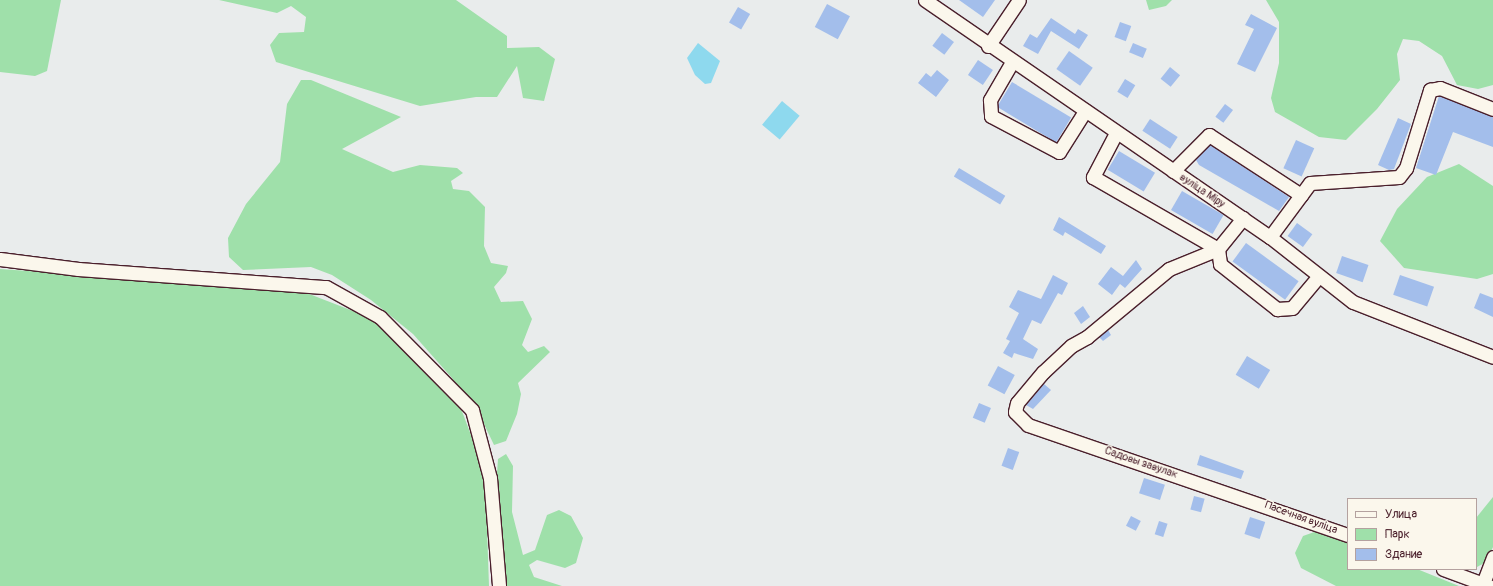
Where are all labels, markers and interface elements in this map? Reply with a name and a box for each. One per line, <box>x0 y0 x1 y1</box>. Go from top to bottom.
street label: вуліца Міру <box>1177 171 1227 211</box>
street label: Садовы завулак <box>1103 444 1179 482</box>
legend <box>1347 498 1477 570</box>
street label: Пасечная вуліца <box>1263 499 1339 537</box>
text: Улица <box>1385 507 1417 522</box>
text: Парк <box>1385 527 1410 542</box>
text: Здание <box>1385 547 1422 562</box>

